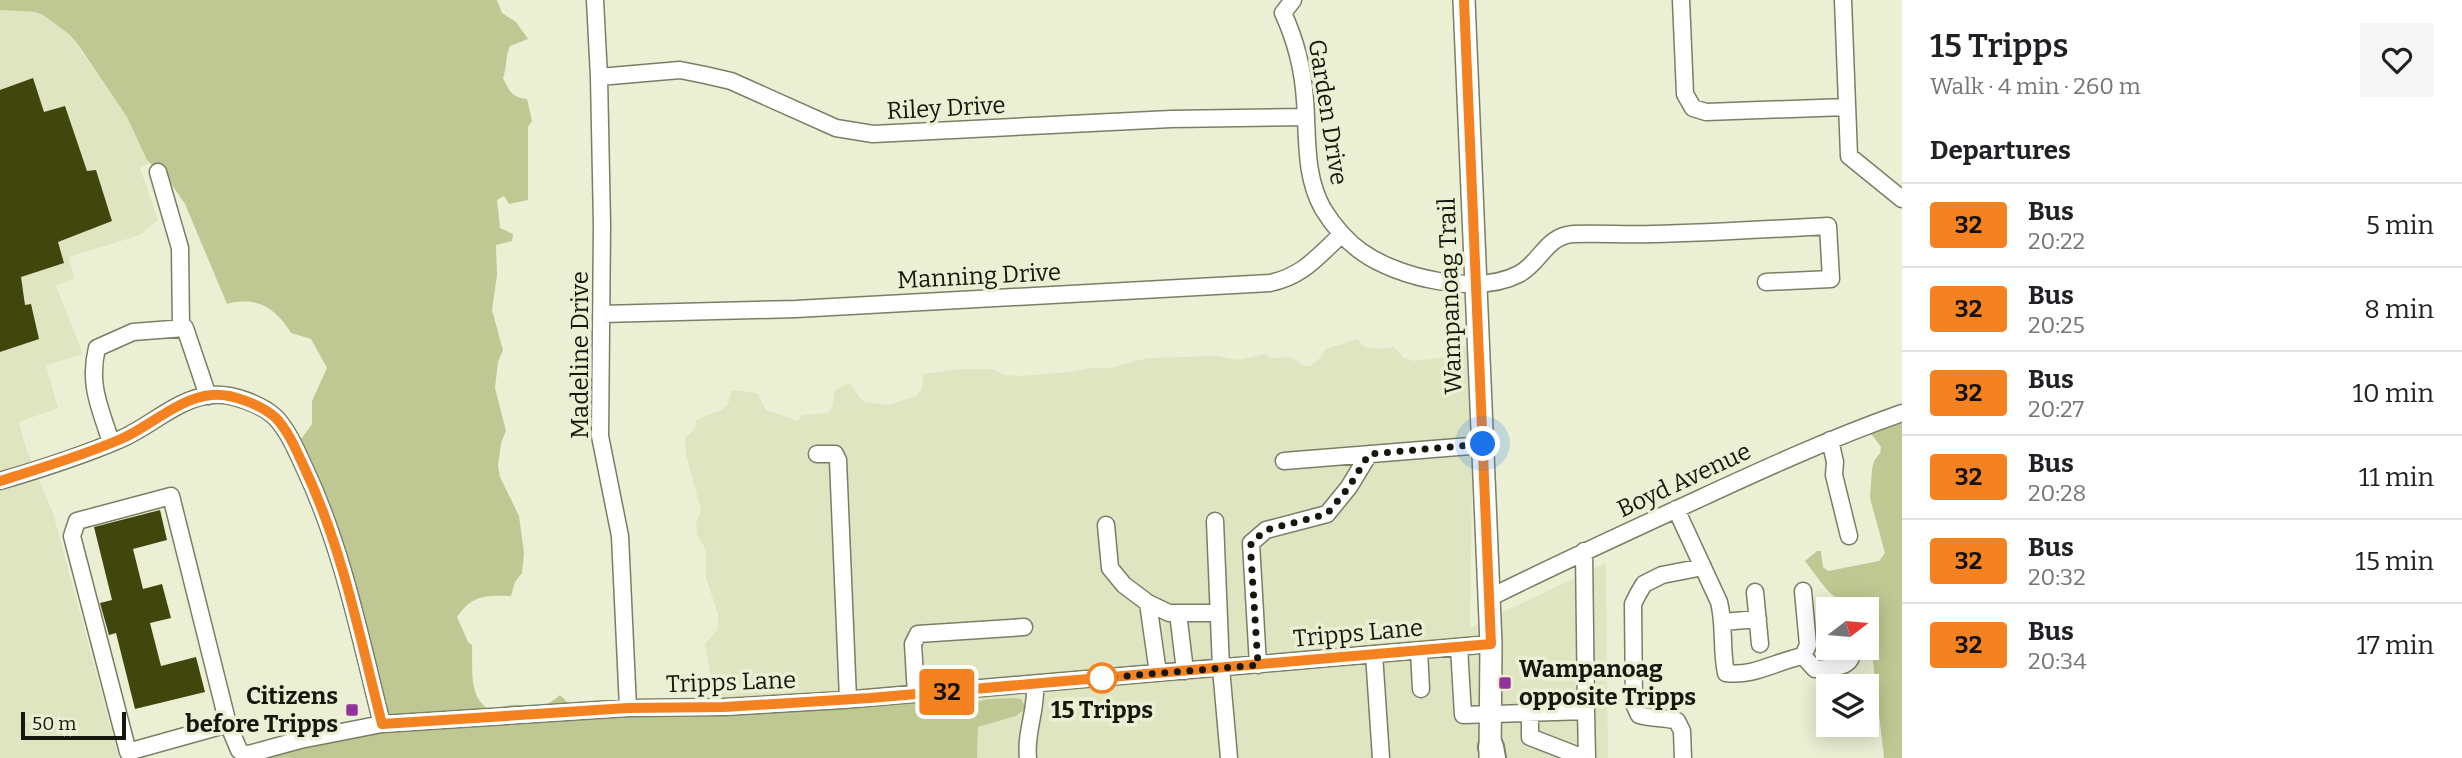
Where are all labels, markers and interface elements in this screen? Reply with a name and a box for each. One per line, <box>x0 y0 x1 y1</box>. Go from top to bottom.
button: heart <box>2360 23 2434 97</box>
text: 15 Tripps <box>1930 26 2068 66</box>
street label: Garden Drive <box>1303 37 1353 187</box>
text: Walk · 4 min · 260 m <box>1930 72 2141 100</box>
street label: Riley Drive <box>886 91 1006 125</box>
text: Departures <box>1930 135 2071 166</box>
text: Bus <box>2028 196 2074 227</box>
street label: Wampanoag Trail <box>1433 197 1467 395</box>
text: 5 min <box>2366 210 2434 241</box>
text: 32 <box>1955 211 1982 239</box>
text: 20:22 <box>2028 227 2085 255</box>
street label: Manning Drive <box>896 258 1062 294</box>
street label: Madeline Drive <box>566 271 594 439</box>
text: Bus <box>2028 280 2074 311</box>
text: 8 min <box>2364 294 2434 325</box>
text: 32 <box>1955 295 1982 323</box>
text: 20:25 <box>2028 311 2085 339</box>
text: Bus <box>2028 364 2074 395</box>
text: 10 min <box>2353 378 2434 409</box>
text: 32 <box>1955 379 1982 407</box>
text: 20:27 <box>2028 395 2084 423</box>
your location <box>1465 426 1500 461</box>
street label: Boyd Avenue <box>1613 437 1755 523</box>
text: Bus <box>2028 448 2074 479</box>
text: 11 min <box>2359 462 2434 493</box>
text: 32 <box>1955 463 1982 491</box>
text: 20:28 <box>2028 479 2086 507</box>
text: Bus <box>2028 532 2074 563</box>
text: 15 min <box>2355 546 2434 577</box>
text: 32 <box>1955 547 1982 575</box>
text: 20:32 <box>2028 563 2086 591</box>
north arrow <box>1816 597 1880 660</box>
map controls <box>1816 597 1879 737</box>
street label: Tripps Lane <box>1292 613 1424 653</box>
text: Bus <box>2028 616 2074 647</box>
text: 17 min <box>2356 630 2434 661</box>
text: 32 <box>1955 631 1982 659</box>
text: 20:34 <box>2028 647 2087 675</box>
place label: Wampanoag opposite Tripps <box>1519 655 1696 711</box>
marker: 15 Tripps <box>1087 663 1117 693</box>
street label: Tripps Lane <box>665 666 797 698</box>
line badge: 32 <box>916 669 978 715</box>
button: layers <box>1816 674 1879 737</box>
marker: Wampanoag opposite Tripps <box>1497 675 1513 691</box>
text: 32 <box>933 678 961 706</box>
place label: Citizens before Tripps <box>186 682 338 738</box>
place label: 15 Tripps <box>1051 696 1153 724</box>
marker: Citizens before Tripps <box>344 702 360 718</box>
scale bar <box>21 709 126 741</box>
text: 50 m <box>32 712 76 735</box>

